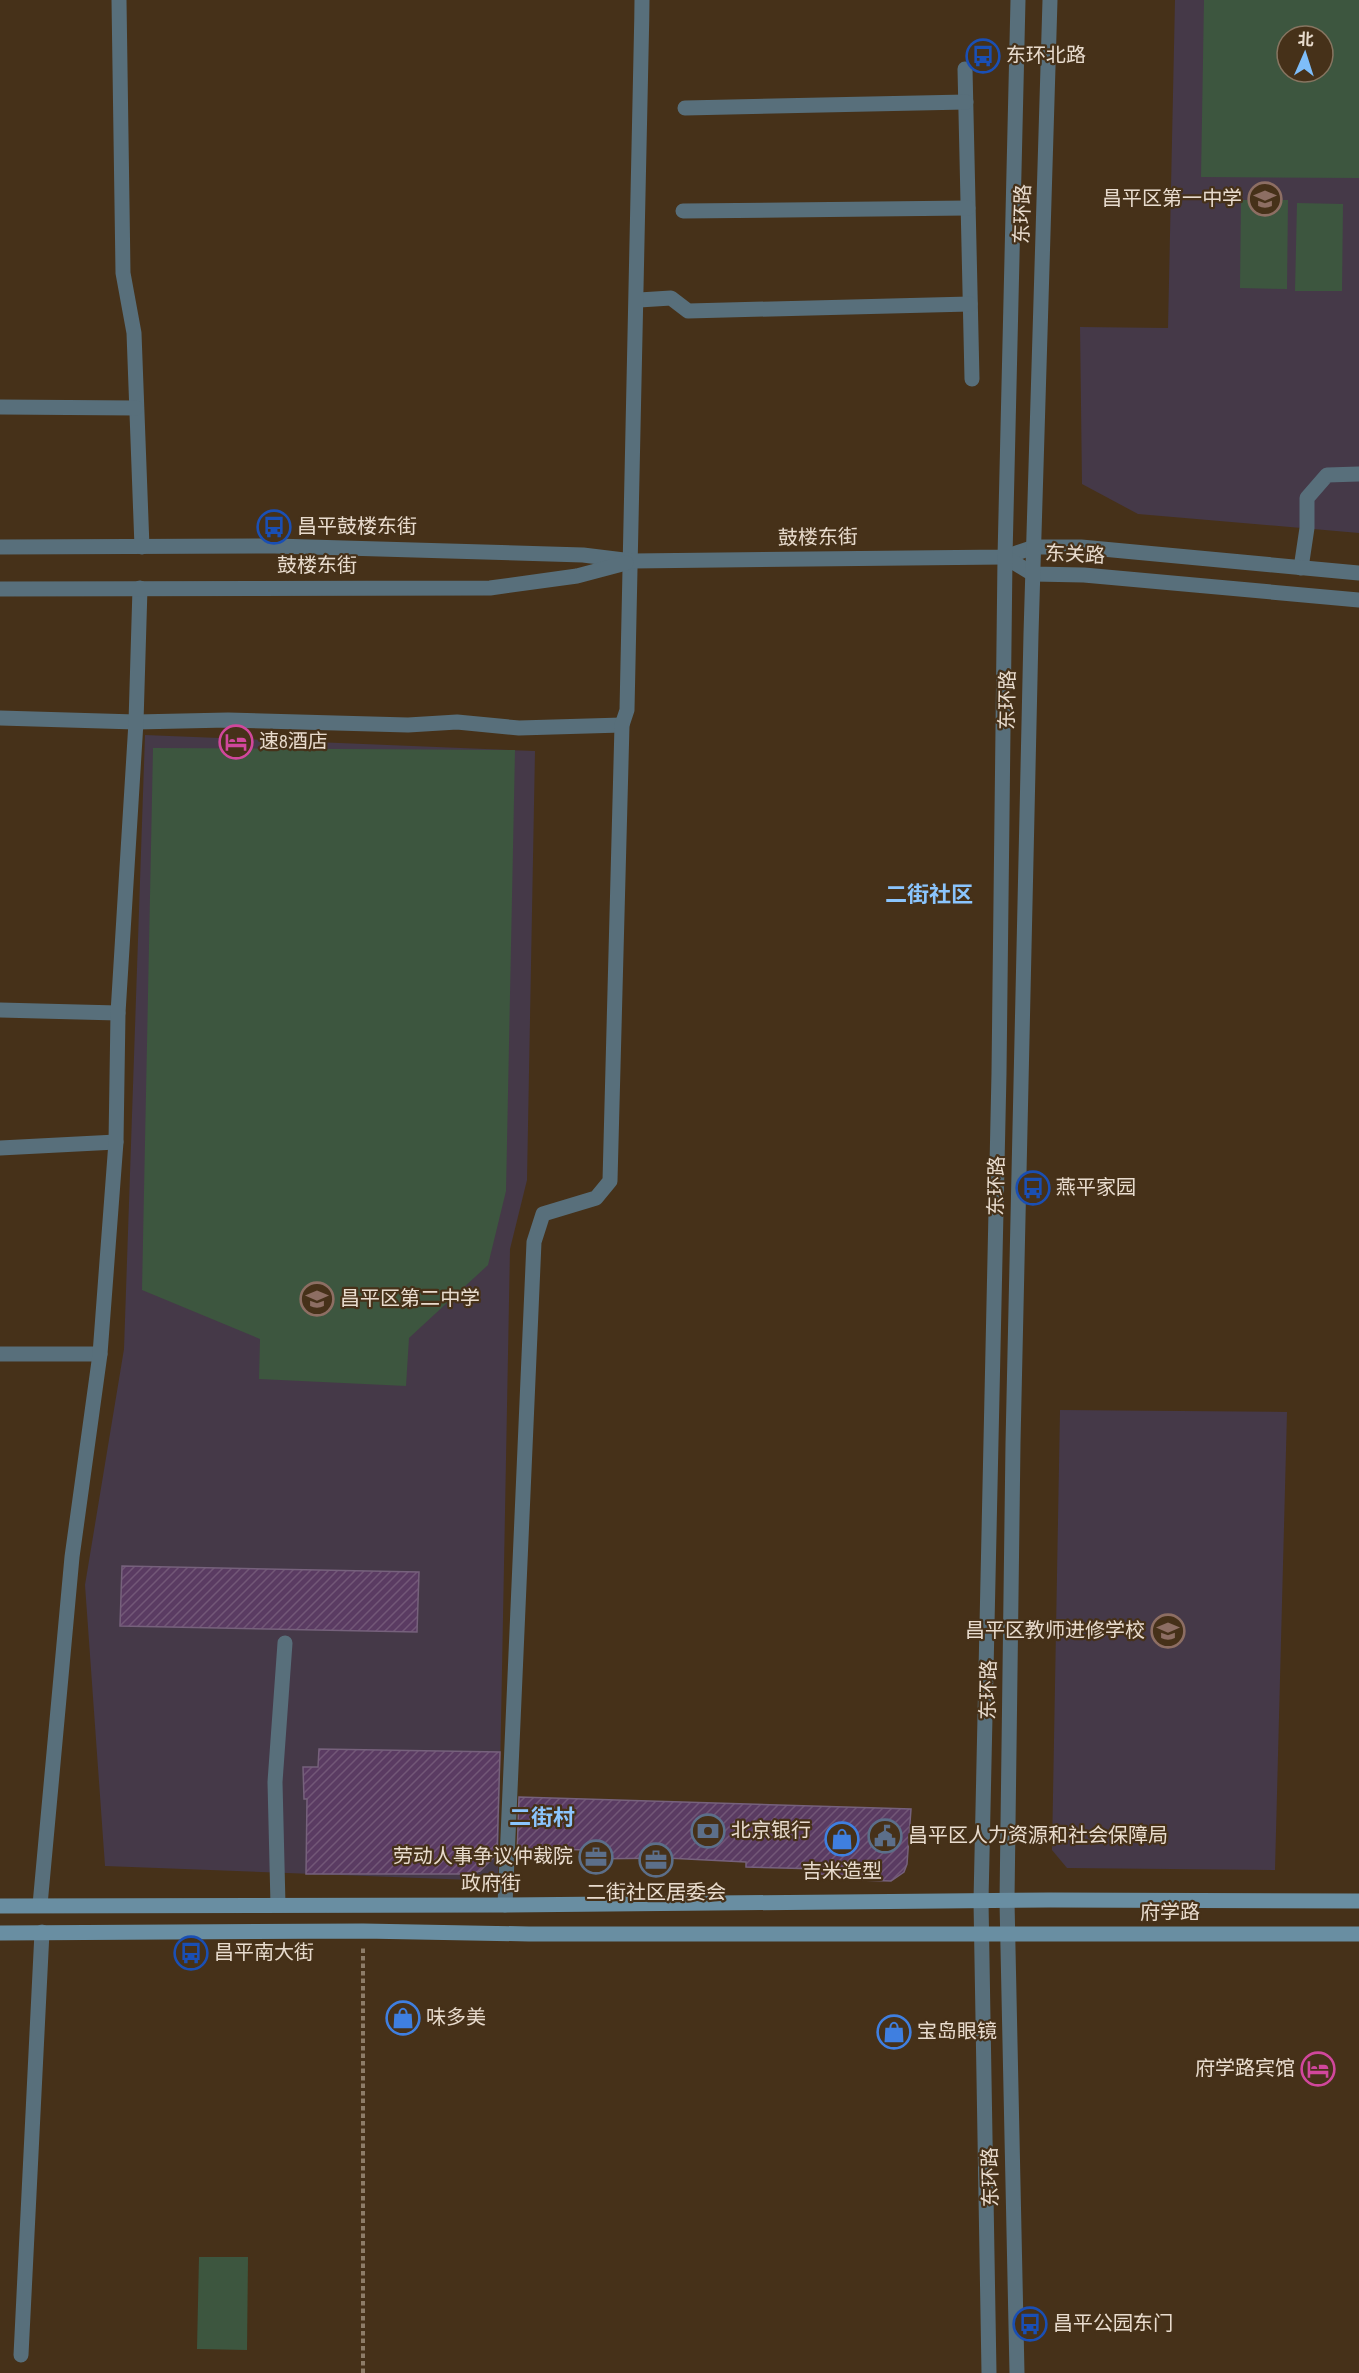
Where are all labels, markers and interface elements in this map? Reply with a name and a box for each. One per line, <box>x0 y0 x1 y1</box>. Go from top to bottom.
north arrow <box>1275 24 1335 84</box>
text: 北 <box>1297 31 1314 50</box>
bus stop icon: 东环北路 <box>965 38 1001 74</box>
place label: 东环北路 <box>1006 44 1086 68</box>
school or university icon: 昌平区第一中学 <box>1247 181 1283 217</box>
street label: 东环路 <box>1010 184 1036 244</box>
place label: 昌平区第一中学 <box>1102 187 1242 211</box>
bus stop icon: 昌平鼓楼东街 <box>256 509 292 545</box>
place label: 昌平鼓楼东街 <box>297 515 417 539</box>
street label: 鼓楼东街 <box>778 525 858 551</box>
street label: 东关路 <box>1044 541 1106 569</box>
street label: 鼓楼东街 <box>277 554 357 578</box>
street label: 东环路 <box>995 670 1021 730</box>
hotel icon: 速8酒店 <box>218 724 254 760</box>
place label: 速8酒店 <box>259 730 328 754</box>
district label: 二街社区 <box>885 882 973 909</box>
street label: 东环路 <box>984 1156 1010 1216</box>
bus stop icon: 燕平家园 <box>1015 1170 1051 1206</box>
place label: 燕平家园 <box>1056 1176 1136 1200</box>
school or university icon: 昌平区第二中学 <box>299 1281 335 1317</box>
place label: 昌平区第二中学 <box>340 1287 480 1311</box>
school or university icon: 昌平区教师进修学校 <box>1150 1613 1186 1649</box>
place label: 昌平区教师进修学校 <box>965 1619 1145 1643</box>
street label: 东环路 <box>976 1660 1002 1720</box>
district label: 二街村 <box>509 1805 575 1832</box>
bank icon: 北京银行 <box>690 1813 726 1849</box>
public building icon: 昌平区人力资源和社会保障局 <box>867 1818 903 1854</box>
place label: 北京银行 <box>731 1819 811 1843</box>
shop icon: 吉米造型 <box>824 1821 860 1857</box>
place label: 昌平区人力资源和社会保障局 <box>908 1824 1168 1848</box>
office icon: 劳动人事争议仲裁院 <box>578 1839 614 1875</box>
office icon: 二街社区居委会 <box>638 1842 674 1878</box>
place label: 劳动人事争议仲裁院 <box>393 1845 573 1869</box>
place label: 吉米造型 <box>802 1860 882 1884</box>
street label: 政府街 <box>461 1872 521 1896</box>
place label: 二街社区居委会 <box>586 1881 726 1905</box>
street label: 府学路 <box>1140 1901 1200 1925</box>
bus stop icon: 昌平南大街 <box>173 1935 209 1971</box>
place label: 昌平南大街 <box>214 1941 314 1965</box>
shop icon: 味多美 <box>385 2000 421 2036</box>
place label: 味多美 <box>426 2006 486 2030</box>
shop icon: 宝岛眼镜 <box>876 2014 912 2050</box>
place label: 宝岛眼镜 <box>917 2020 997 2044</box>
hotel icon: 府学路宾馆 <box>1300 2051 1336 2087</box>
place label: 府学路宾馆 <box>1195 2057 1295 2081</box>
street label: 东环路 <box>978 2147 1004 2207</box>
bus stop icon: 昌平公园东门 <box>1012 2306 1048 2342</box>
place label: 昌平公园东门 <box>1053 2312 1173 2336</box>

